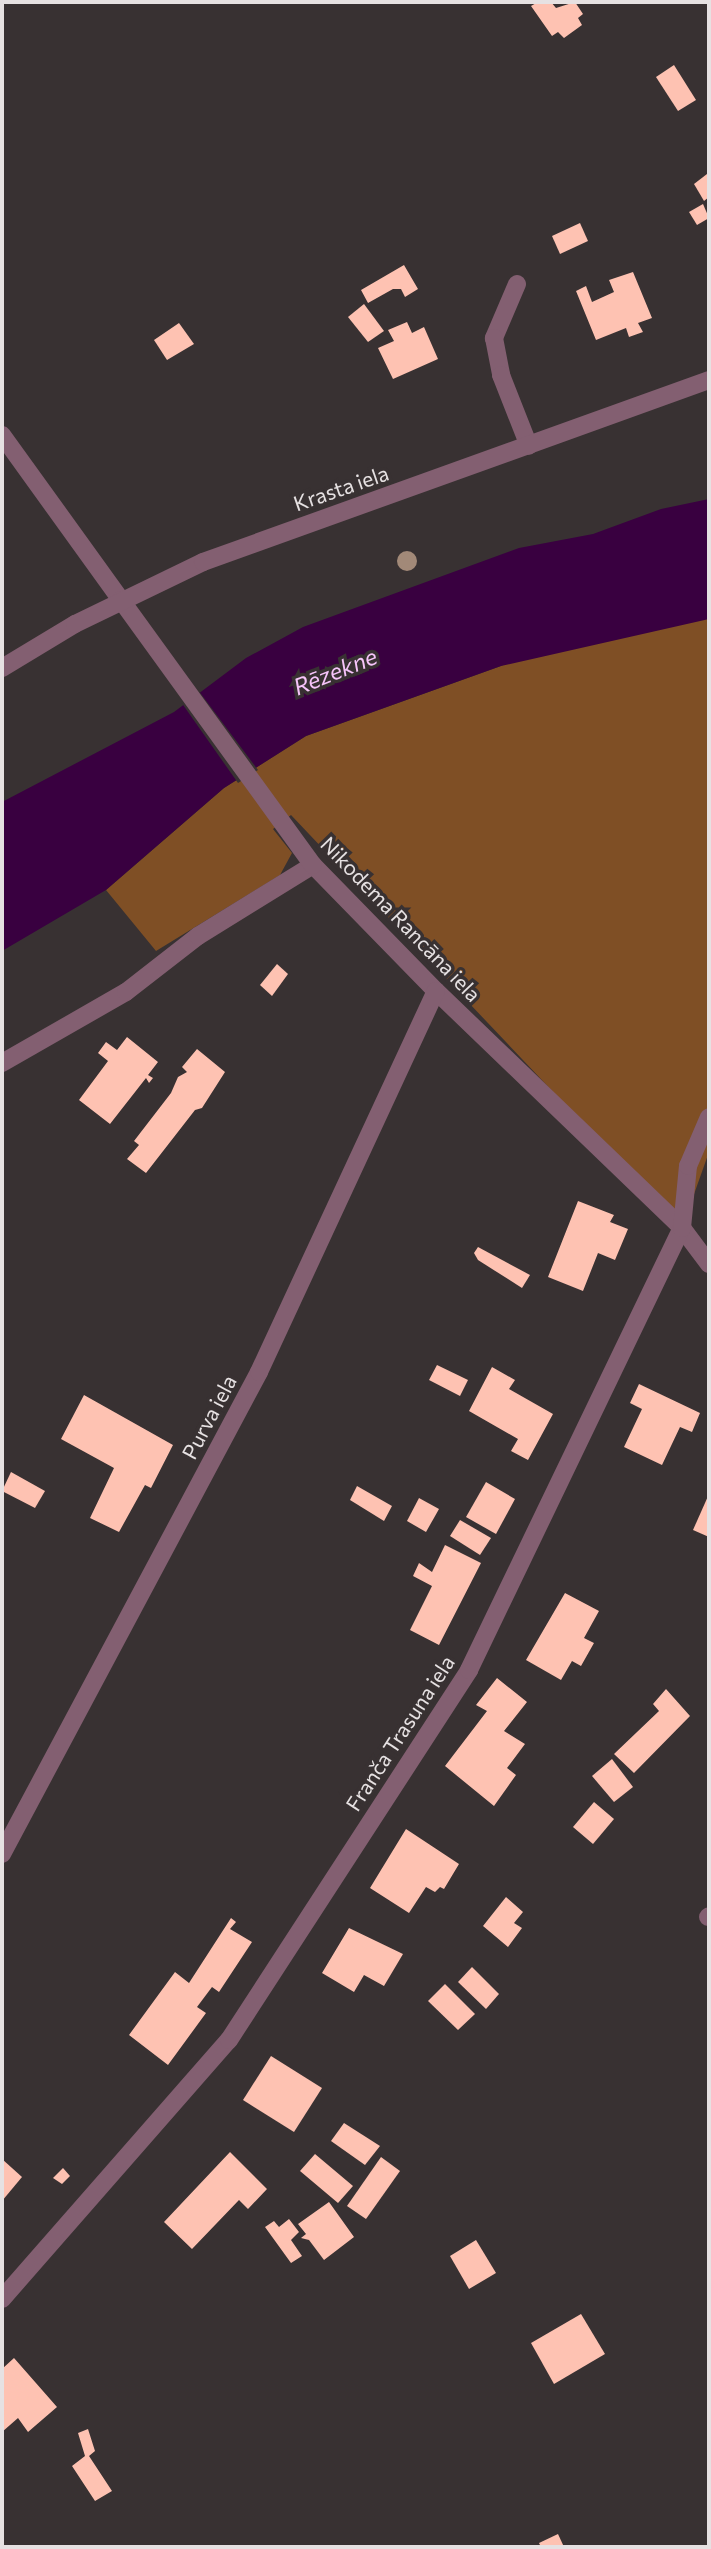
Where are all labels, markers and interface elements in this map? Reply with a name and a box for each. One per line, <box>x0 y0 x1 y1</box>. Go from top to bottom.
street label: Krasta iela <box>290 460 392 516</box>
water label: Rēzekne <box>289 642 381 700</box>
street label: Nikodema Rancāna iela <box>316 831 486 1007</box>
street label: Purva iela <box>176 1371 242 1463</box>
street label: Franča Trasuna iela <box>340 1651 460 1815</box>

